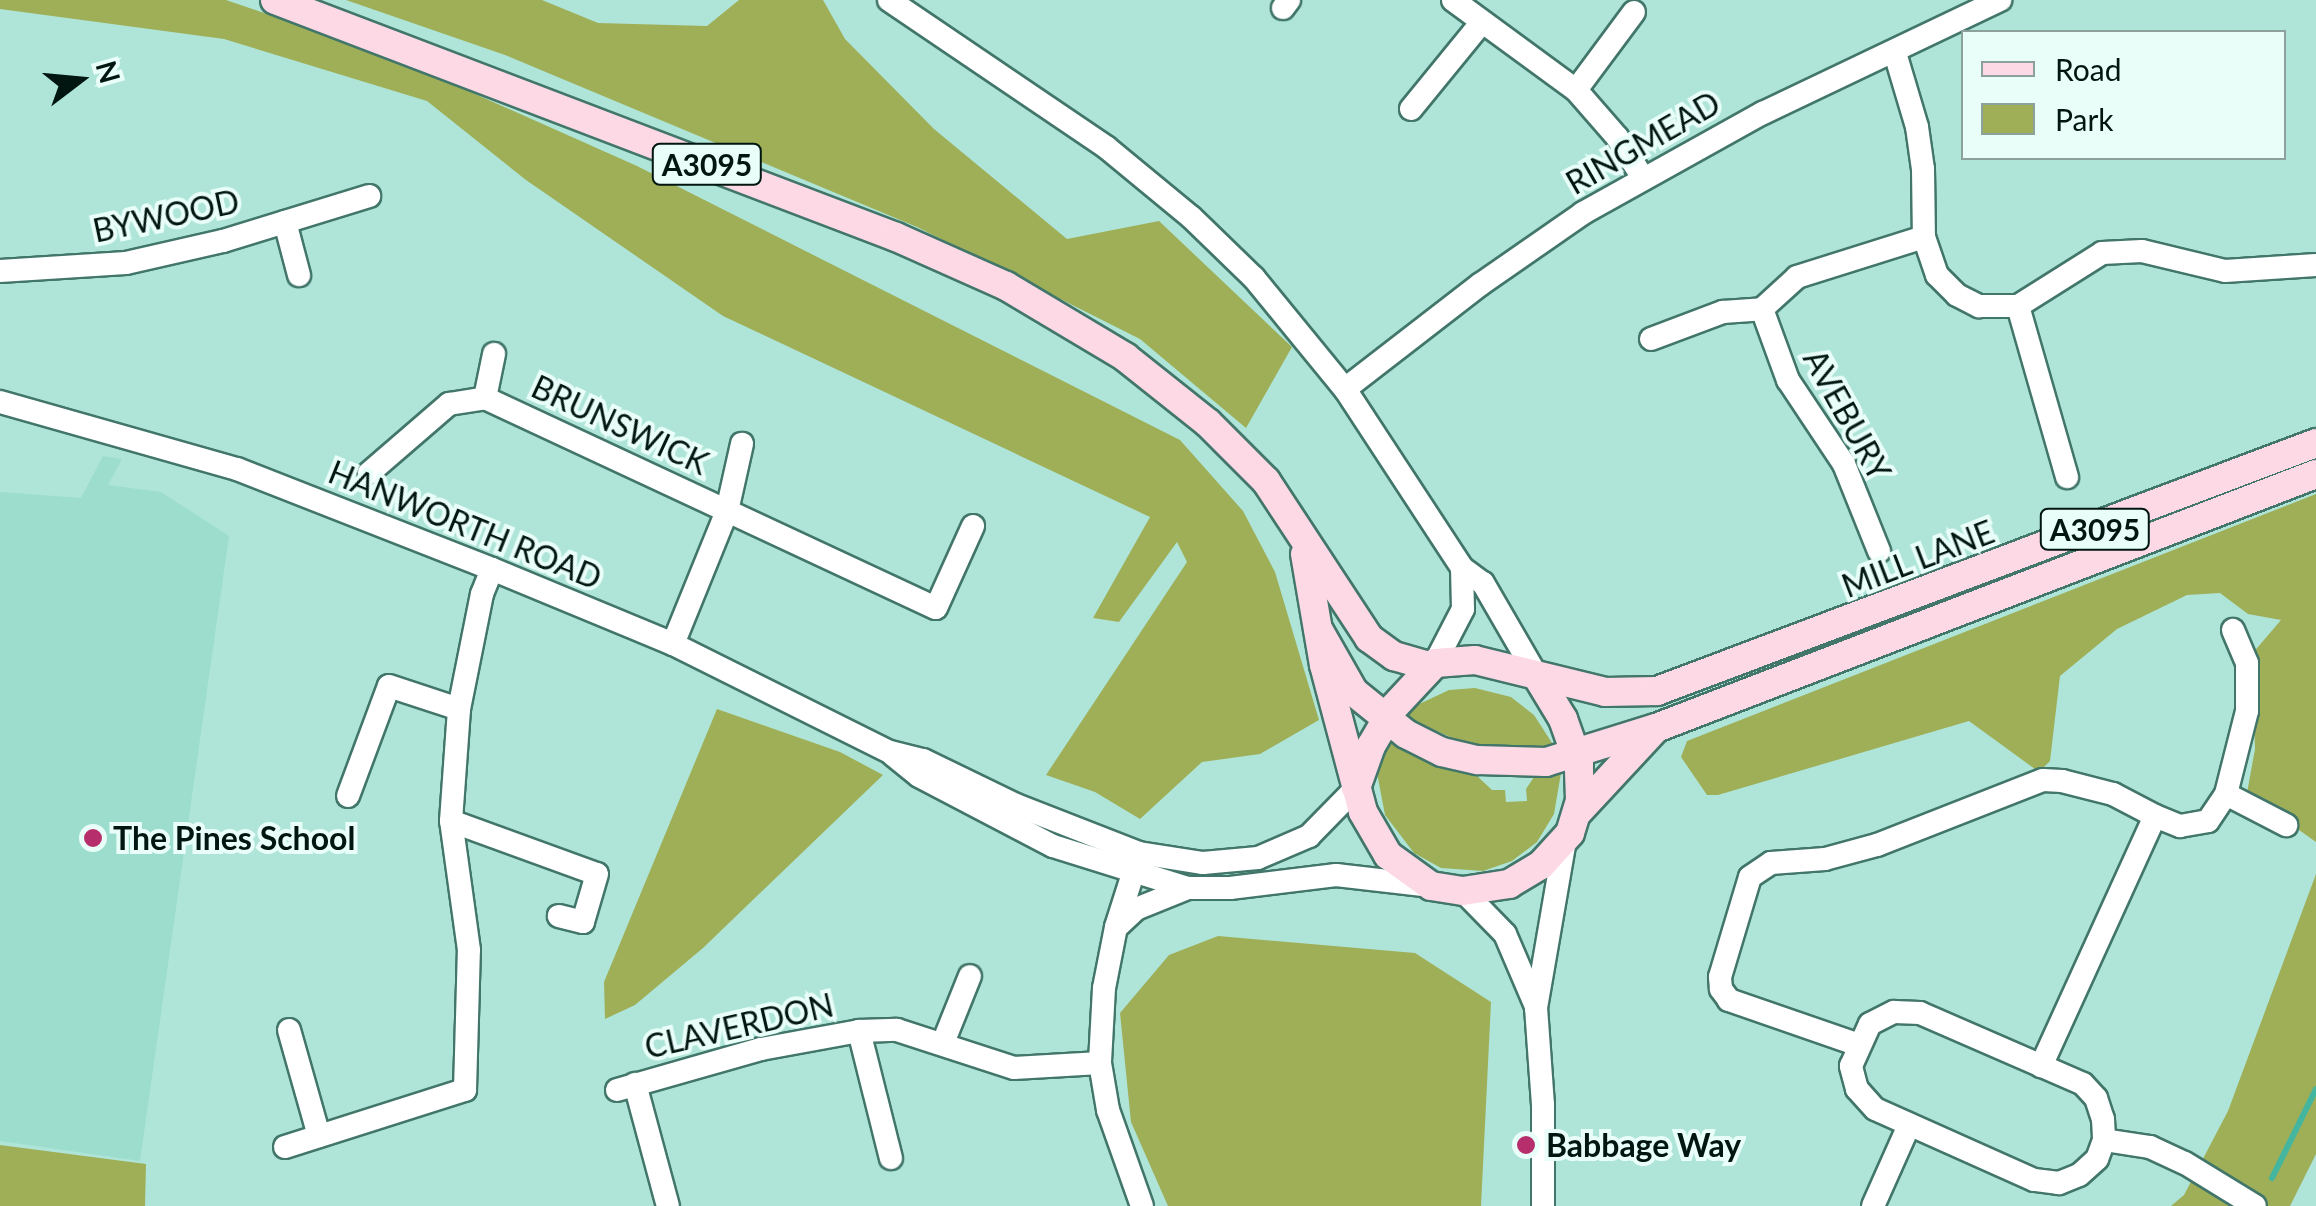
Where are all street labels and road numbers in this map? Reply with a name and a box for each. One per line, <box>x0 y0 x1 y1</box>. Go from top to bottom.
street label: RINGMEAD <box>1559 84 1727 202</box>
road number: A3095 <box>650 139 764 189</box>
street label: BYWOOD <box>89 182 243 250</box>
street label: AVEBURY <box>1795 343 1899 487</box>
street label: BRUNSWICK <box>526 367 714 483</box>
street label: HANWORTH ROAD <box>323 453 607 597</box>
road number: A3095 <box>2038 504 2152 554</box>
street label: MILL LANE <box>1836 512 2000 606</box>
street label: CLAVERDON <box>641 986 837 1066</box>

